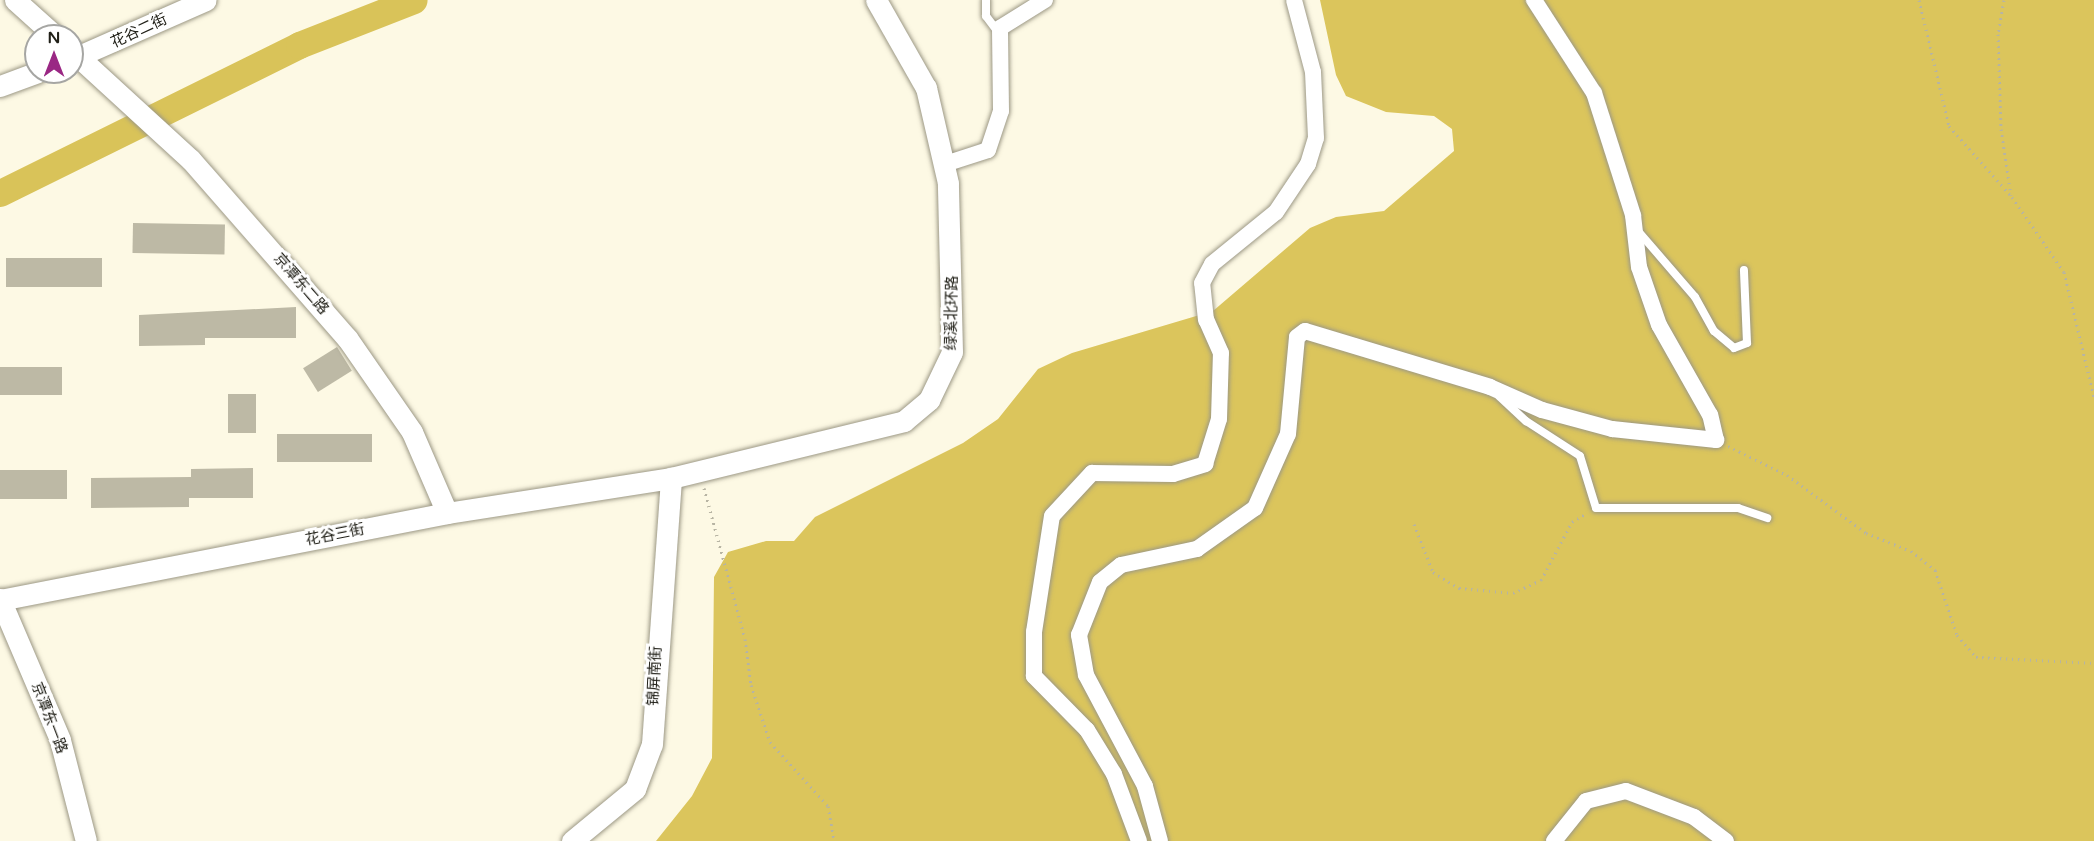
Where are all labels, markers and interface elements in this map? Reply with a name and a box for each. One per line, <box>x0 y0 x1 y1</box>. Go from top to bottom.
street label: 花谷二街 <box>108 10 170 52</box>
north arrow <box>24 24 84 84</box>
text: N <box>48 28 60 48</box>
street label: 京潭东二路 <box>270 250 332 318</box>
street label: 绿溪北环路 <box>942 275 962 351</box>
street label: 花谷三街 <box>304 520 366 550</box>
street label: 锦屏南街 <box>644 646 666 706</box>
street label: 京潭东一路 <box>27 680 71 756</box>

